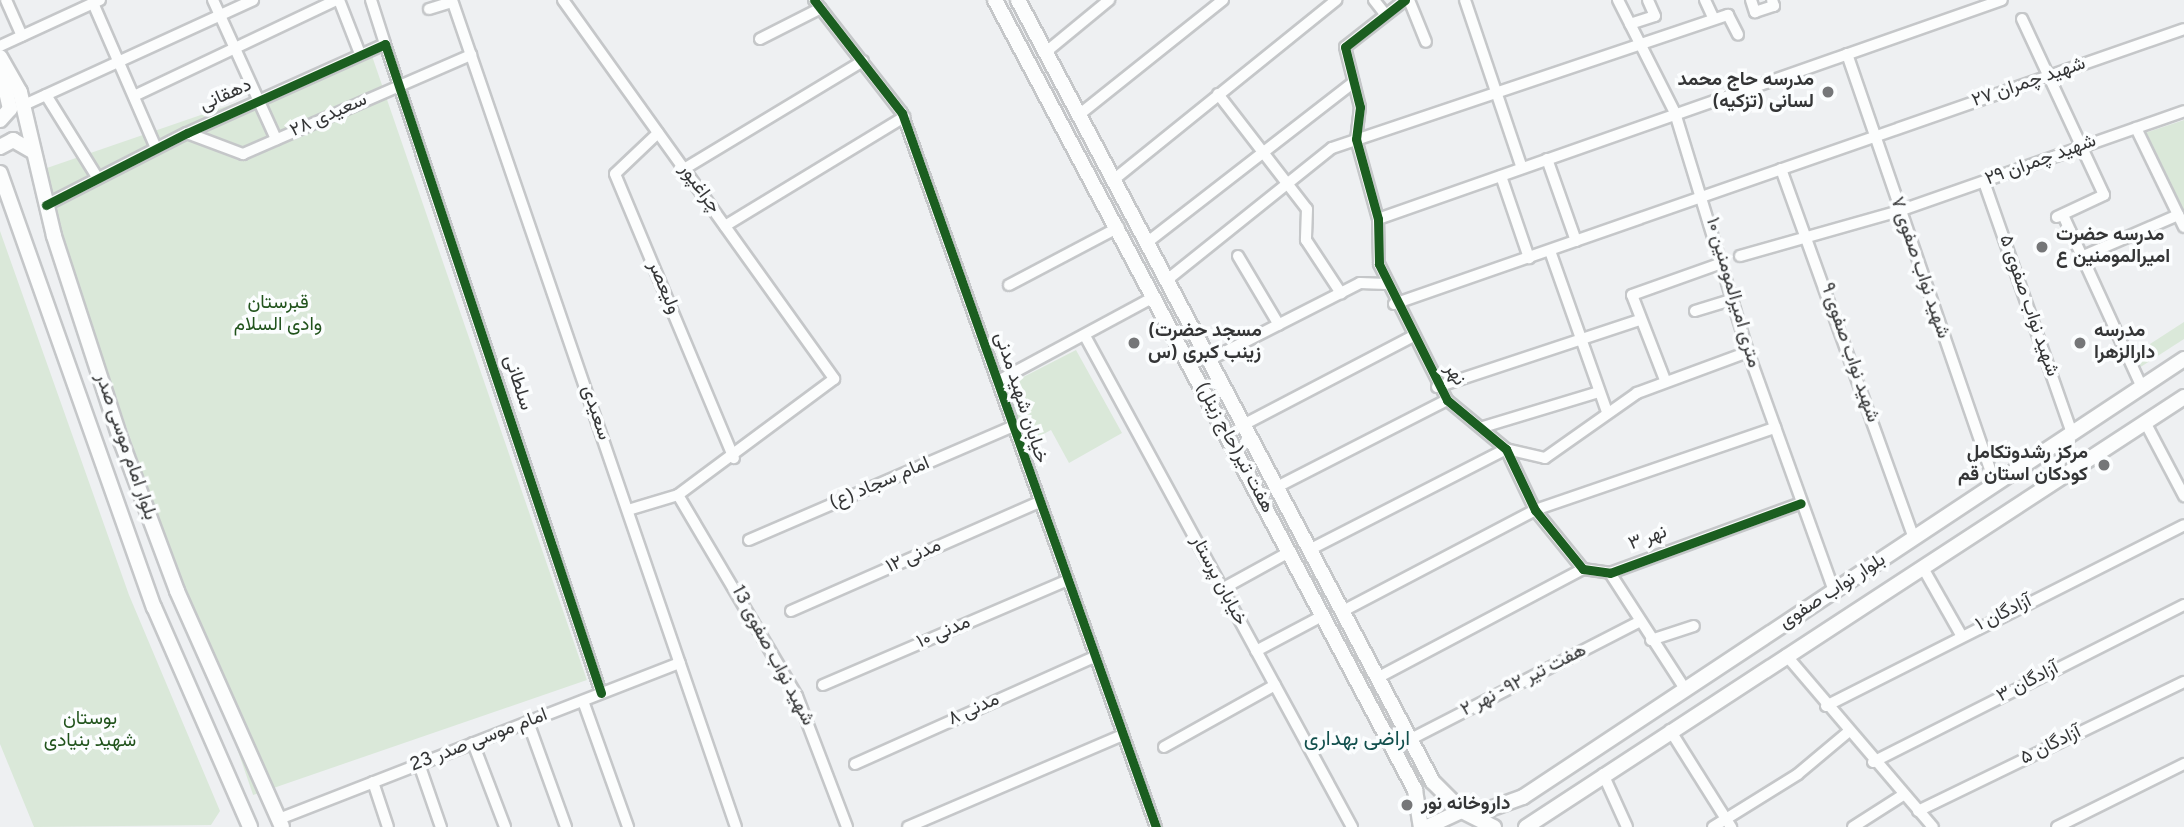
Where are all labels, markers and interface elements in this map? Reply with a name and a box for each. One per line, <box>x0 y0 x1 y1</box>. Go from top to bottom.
street label: شهید چمران ۲۷ <box>1969 53 2089 113</box>
place label: مدرسه حاج محمد لسانی (تزکیه) <box>1678 70 1814 114</box>
street label: دهقانی <box>196 75 256 117</box>
marker: مدرسه حاج محمد لسانی (تزکیه) <box>1820 84 1836 100</box>
street label: سعیدی ۲۸ <box>287 89 371 143</box>
street label: شهید چمران ۲۹ <box>1982 130 2100 192</box>
street label: چراغپور <box>673 160 725 218</box>
street label: شهید نواب صفوی ۷ <box>1884 194 1954 342</box>
street label: ۱۰ متری امیرالمومنین <box>1700 215 1764 371</box>
place label: مدرسه حضرت امیرالمومنین ع <box>2056 225 2170 269</box>
street label: شهید نواب صفوی ۵ <box>1993 232 2063 380</box>
marker: مدرسه حضرت امیرالمومنین ع <box>2034 239 2050 255</box>
street label: ولیعصر <box>642 258 684 318</box>
street label: شهید نواب صفوی ۹ <box>1814 280 1884 426</box>
park label: قبرستان وادی السلام <box>234 293 322 337</box>
place label: (مسجد حضرت زینب کبری (س <box>1148 321 1262 365</box>
place label: مدرسه دارالزهرا <box>2094 321 2155 365</box>
street label: خیابان شهید مدنی <box>988 330 1052 466</box>
marker: (مسجد حضرت زینب کبری (س <box>1126 335 1142 351</box>
marker: مدرسه دارالزهرا <box>2072 335 2088 351</box>
street label: سلطانی <box>497 353 537 413</box>
street label: نهر <box>1438 359 1470 391</box>
street label: بلوار امام موسی صدر <box>89 371 161 523</box>
street label: هفت تیر(حاج زینل) <box>1190 379 1278 517</box>
street label: سعیدی <box>575 383 615 443</box>
place label: مرکز رشدوتکامل کودکان استان قم <box>1958 443 2088 487</box>
street label: امام سجاد (ع) <box>827 453 933 515</box>
marker: مرکز رشدوتکامل کودکان استان قم <box>2094 455 2114 475</box>
street label: نهر ۳ <box>1626 521 1670 557</box>
street label: خیابان پرستار <box>1185 532 1251 630</box>
street label: مدنی ۱۲ <box>883 535 945 579</box>
street label: بلوار نواب صفوی <box>1776 549 1890 635</box>
street label: شهید نواب صفوی 13 <box>725 582 819 730</box>
street label: آزادگان ۱ <box>1972 591 2036 637</box>
street label: مدنی ۱۰ <box>914 612 974 654</box>
street label: هفت تیر ۹۲- نهر ۲ <box>1457 640 1591 722</box>
street label: آزادگان ۳ <box>1993 658 2063 708</box>
street label: مدنی ۸ <box>945 689 1003 731</box>
street label: امام موسی صدر 23 <box>407 704 551 778</box>
park label: بوستان شهید بنیادی <box>44 709 136 753</box>
street label: آزادگان ۵ <box>2017 722 2085 770</box>
district label: اراضی بهداری <box>1304 727 1410 753</box>
place label: داروخانه نور <box>1421 794 1510 816</box>
marker: داروخانه نور <box>1399 797 1415 813</box>

